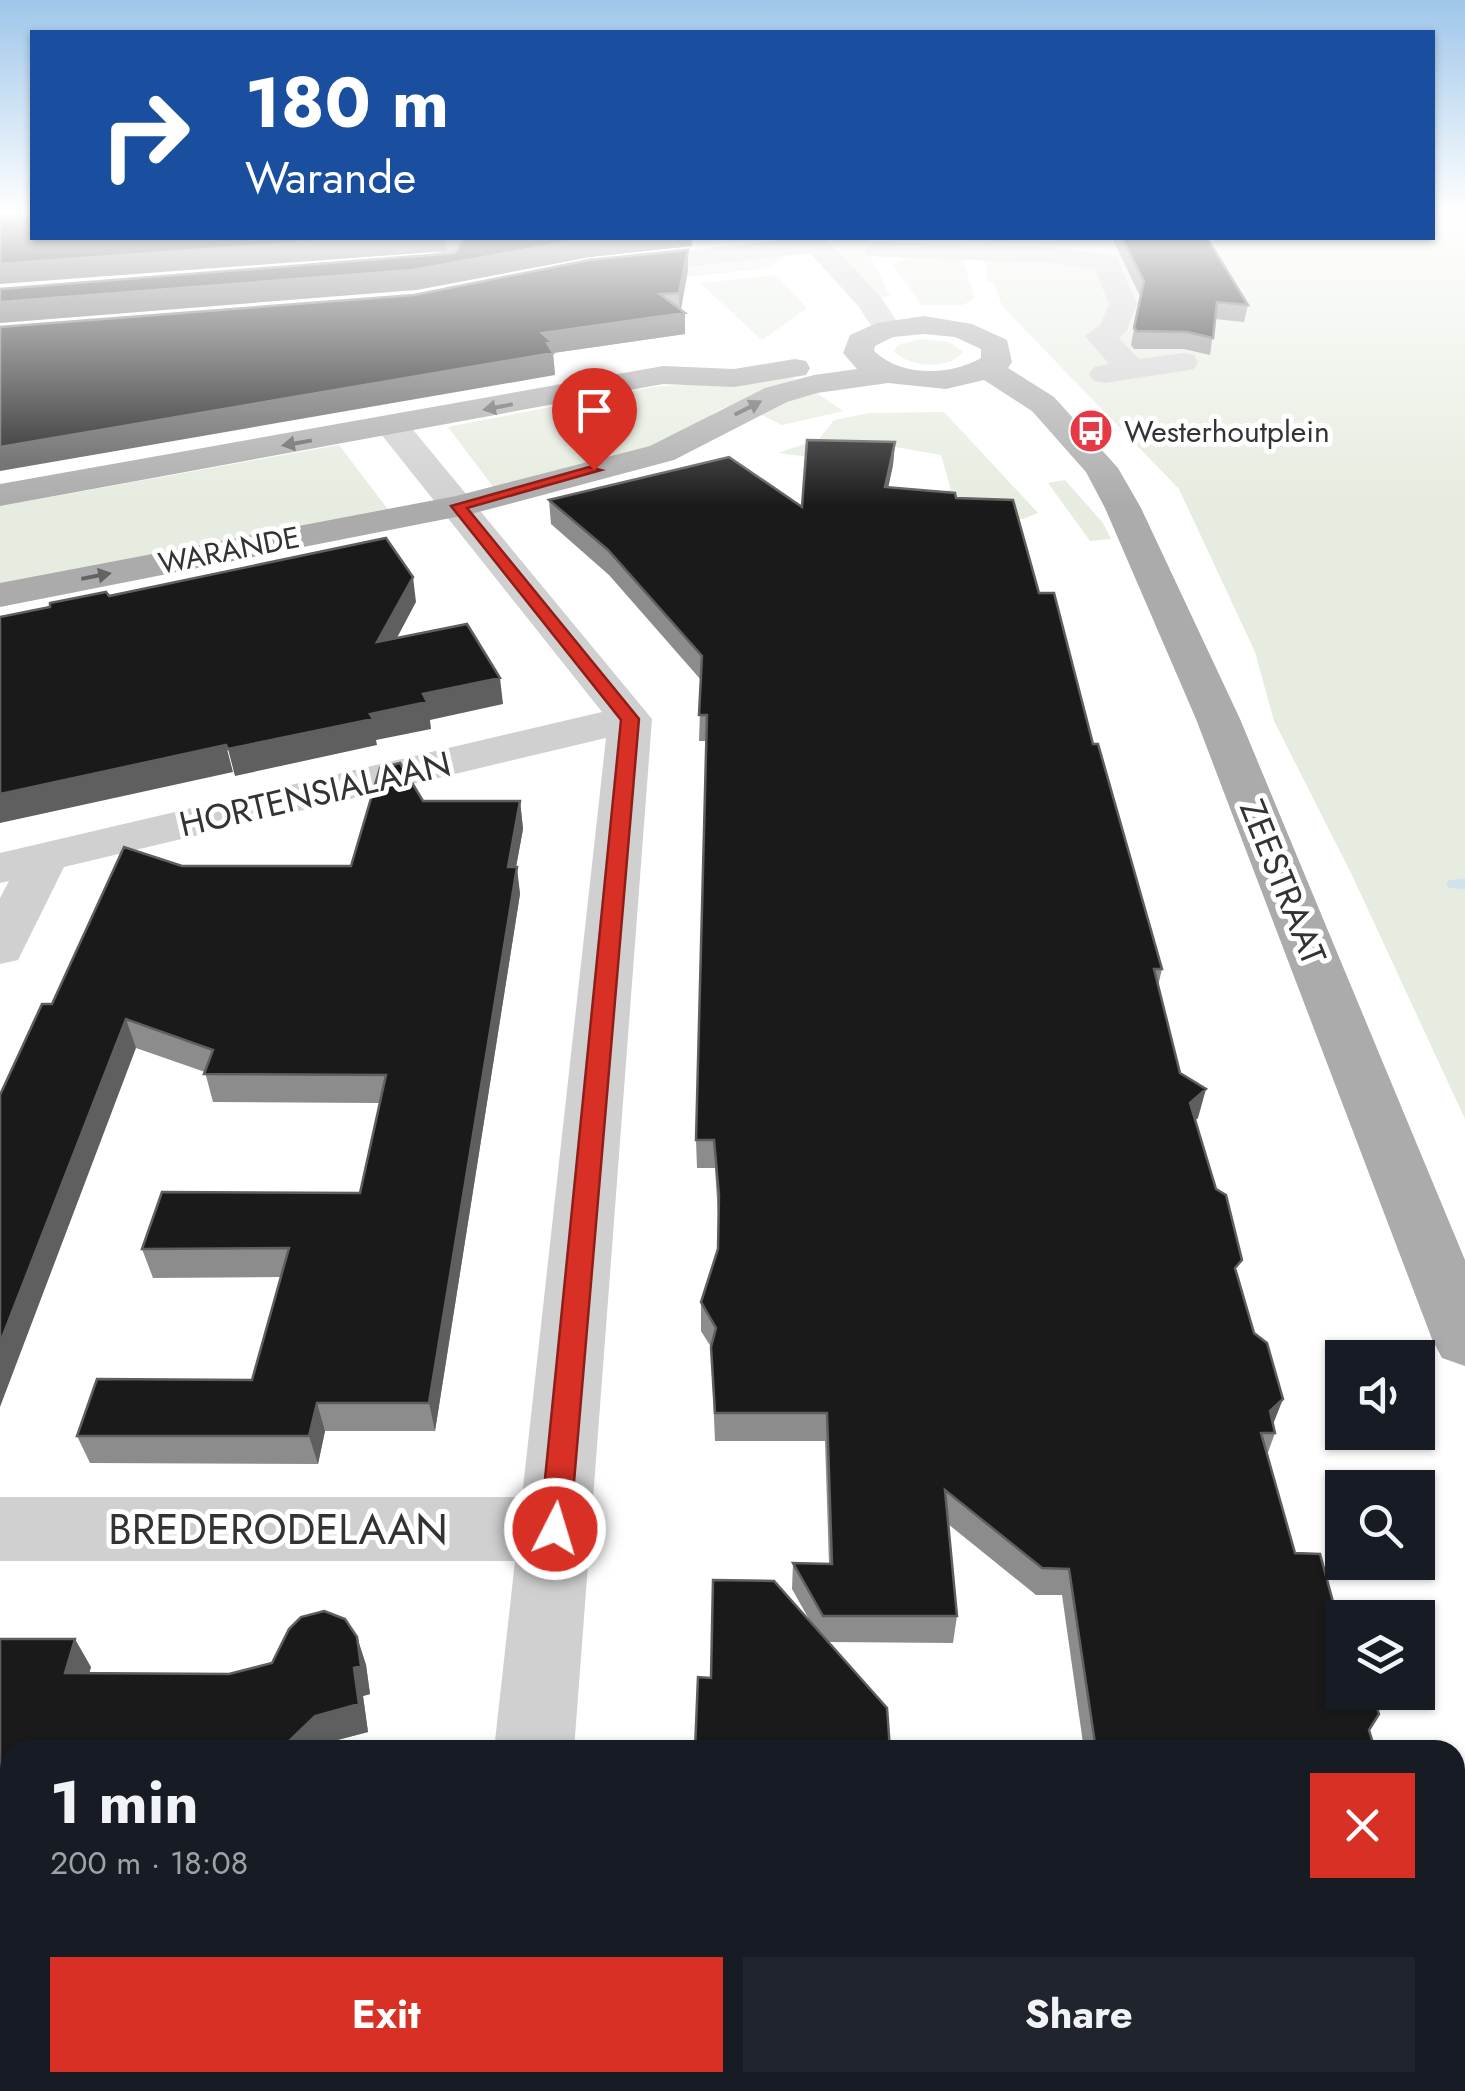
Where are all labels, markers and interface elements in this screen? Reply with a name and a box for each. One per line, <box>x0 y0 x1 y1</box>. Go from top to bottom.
text: 180 m <box>245 52 449 153</box>
icon: right <box>80 70 210 200</box>
text: Warande <box>245 145 416 210</box>
pin <box>552 368 637 471</box>
icon: arrive <box>567 383 622 438</box>
one-way arrow <box>482 400 513 415</box>
one-way arrow <box>734 400 763 417</box>
bus stop icon: Westerhoutplein <box>1068 408 1114 454</box>
place label: Westerhoutplein <box>1124 410 1330 453</box>
one-way arrow <box>281 436 312 451</box>
street label: WARANDE <box>155 515 303 585</box>
one-way arrow <box>81 568 112 584</box>
street label: HORTENSIALAAN <box>174 738 456 850</box>
street label: ZEESTRAAT <box>1227 792 1339 972</box>
map controls <box>1325 1340 1435 1710</box>
button: sound <box>1325 1340 1435 1450</box>
button: search <box>1325 1470 1435 1580</box>
position arrow <box>503 1477 607 1581</box>
street label: BREDERODELAAN <box>108 1499 448 1560</box>
button: layers <box>1325 1600 1435 1710</box>
text: 1 min <box>50 1759 199 1846</box>
button: close <box>1310 1773 1415 1878</box>
text: 200 m · 18:08 <box>50 1840 248 1886</box>
button: Exit <box>50 1957 723 2072</box>
button: Share <box>743 1957 1415 2072</box>

